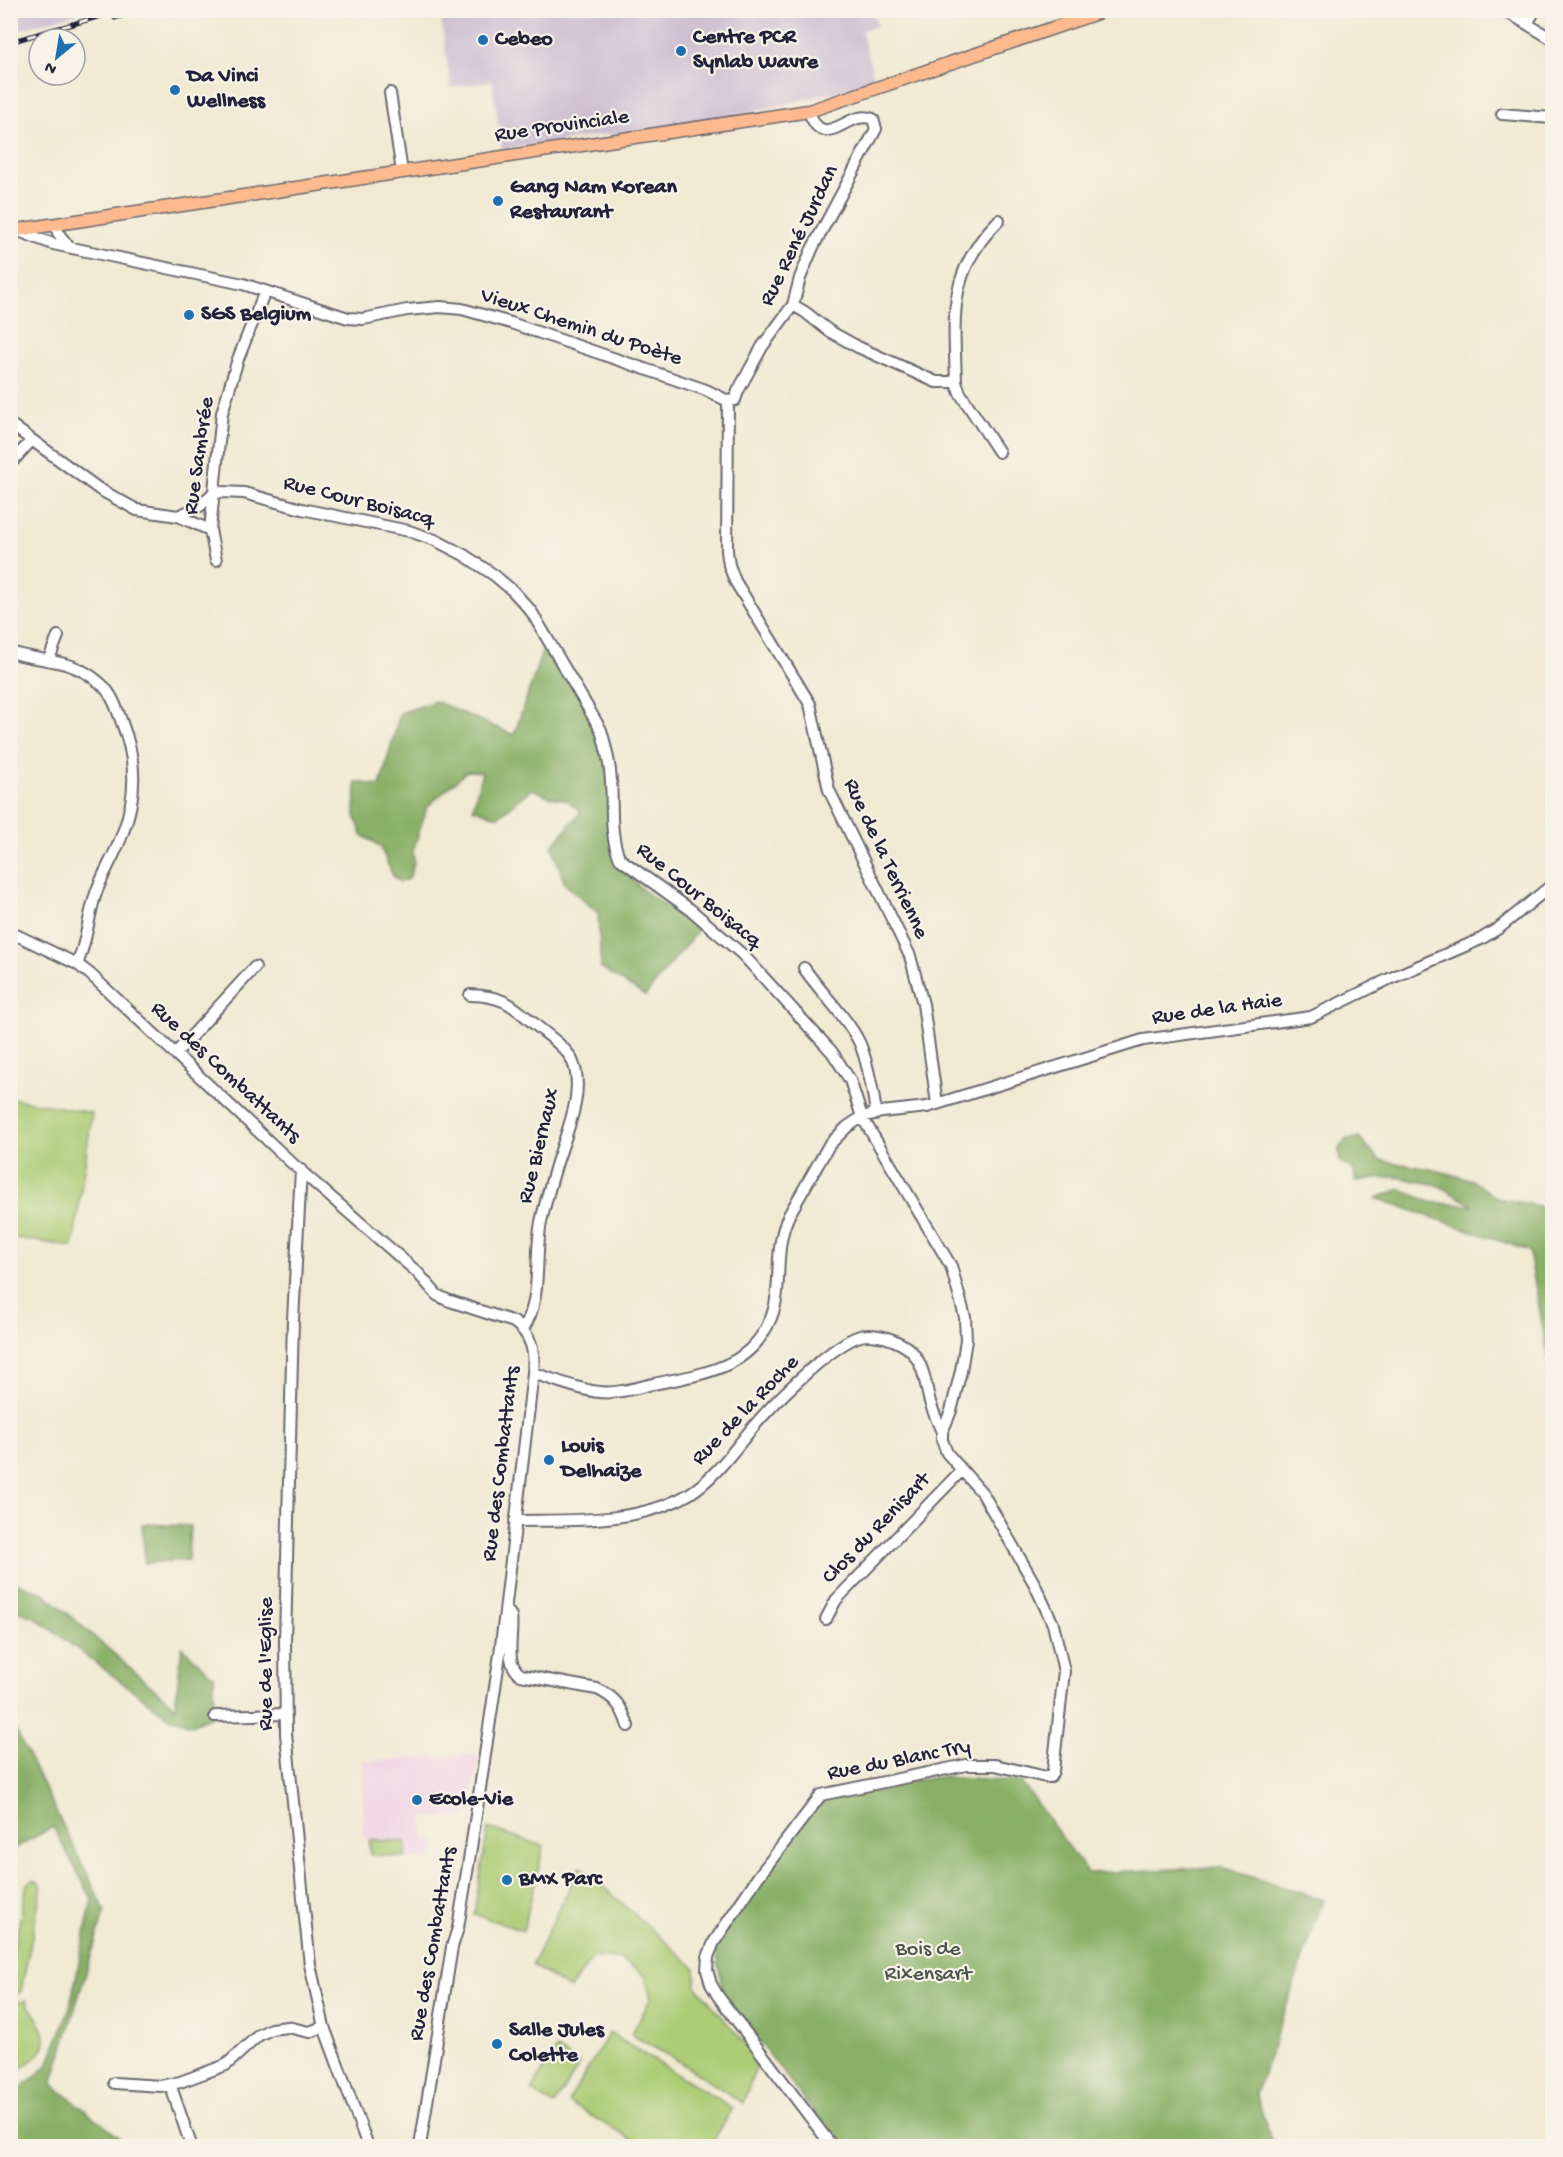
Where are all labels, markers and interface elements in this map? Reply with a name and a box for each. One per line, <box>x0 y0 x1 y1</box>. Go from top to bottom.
place label: Centre PCR Synlab Wavre <box>692 25 819 76</box>
north arrow <box>27 27 87 87</box>
place label: Cebeo <box>494 27 553 53</box>
marker: Cebeo <box>476 33 490 47</box>
marker: Centre PCR Synlab Wavre <box>674 44 688 58</box>
text: N <box>42 56 61 78</box>
place label: Da Vinci Wellness <box>185 64 267 115</box>
marker: Da Vinci Wellness <box>168 83 182 97</box>
street label: Rue Provinciale <box>493 105 631 149</box>
street label: Rue René Jurdan <box>755 161 846 311</box>
place label: Gang Nam Korean Restaurant <box>509 175 678 226</box>
marker: Gang Nam Korean Restaurant <box>491 194 505 208</box>
street label: Vieux Chemin du Poète <box>476 283 686 373</box>
place label: SGS Belgium <box>201 302 312 328</box>
marker: SGS Belgium <box>182 308 196 322</box>
street label: Rue Sambrée <box>179 395 221 517</box>
street label: Rue Cour Boisacq <box>280 471 438 534</box>
street label: Rue de la Terrienne <box>836 775 934 944</box>
street label: Rue Cour Boisacq <box>630 838 768 956</box>
street label: Rue de la Haie <box>1150 988 1284 1032</box>
street label: Rue des Combattants <box>144 996 306 1150</box>
street label: Rue Biernaux <box>513 1085 567 1206</box>
street label: Rue de la Roche <box>687 1350 806 1472</box>
street label: Rue des Combattants <box>477 1364 527 1563</box>
place label: Louis Delhaize <box>559 1434 642 1485</box>
marker: Louis Delhaize <box>542 1453 556 1467</box>
street label: Clos du Renisart <box>817 1466 938 1590</box>
street label: Rue de l'Eglise <box>254 1597 280 1731</box>
street label: Rue du Blanc Try <box>825 1734 973 1788</box>
place label: Ecole-Vie <box>429 1787 514 1813</box>
marker: Ecole-Vie <box>410 1793 424 1807</box>
street label: Rue des Combattants <box>404 1844 464 2043</box>
place label: BMX Parc <box>518 1867 604 1893</box>
marker: BMX Parc <box>500 1873 514 1887</box>
park label: Bois de Rixensart <box>885 1937 973 1988</box>
place label: Salle Jules Colette <box>508 2018 606 2069</box>
marker: Salle Jules Colette <box>490 2037 504 2051</box>

